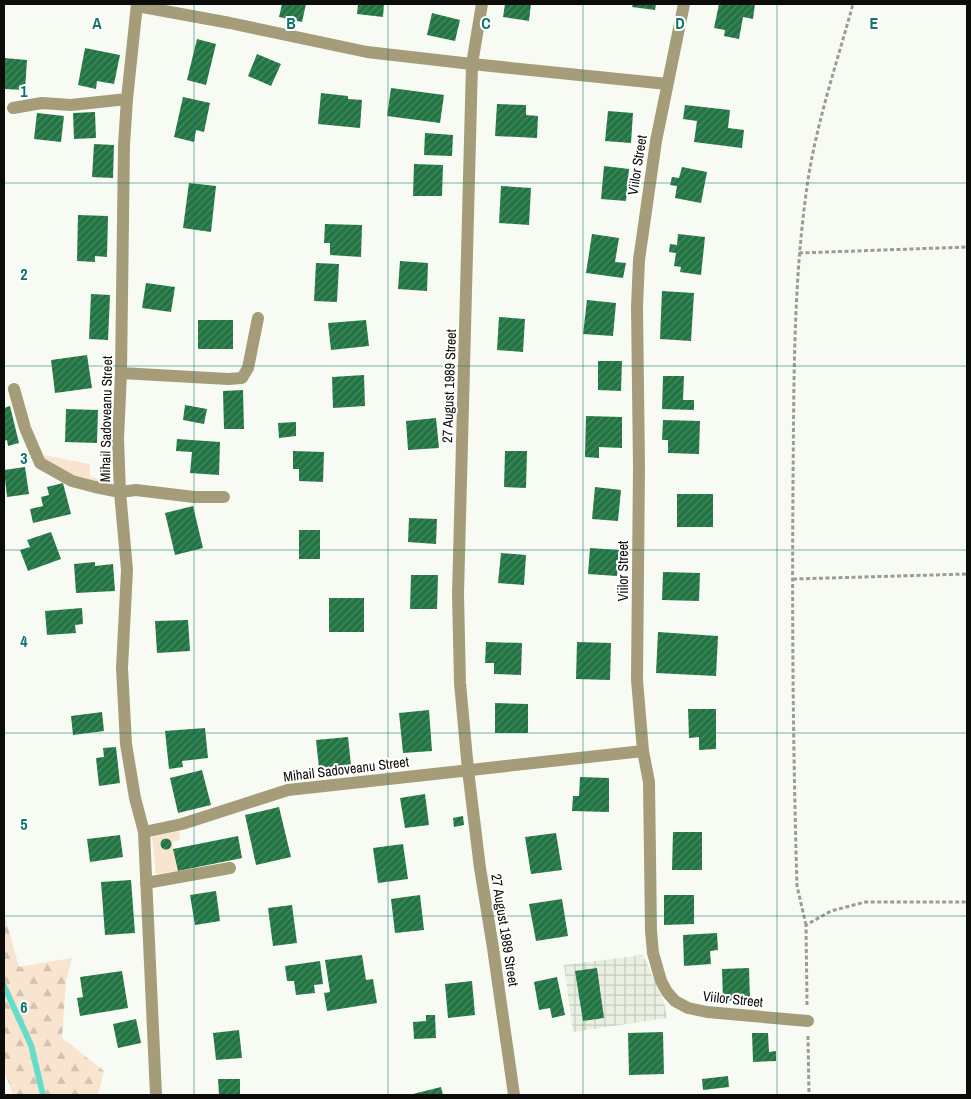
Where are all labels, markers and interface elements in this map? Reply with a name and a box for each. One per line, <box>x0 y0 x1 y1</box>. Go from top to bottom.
text: A <box>92 12 102 34</box>
text: B <box>286 12 296 34</box>
text: C <box>481 12 491 34</box>
text: D <box>675 12 685 34</box>
text: E <box>870 12 879 34</box>
text: 1 <box>20 80 28 102</box>
street label: Viilor Street <box>623 134 651 196</box>
text: 2 <box>20 263 28 285</box>
street label: 27 August 1989 Street <box>438 329 460 443</box>
street label: Mihail Sadoveanu Street <box>96 356 116 482</box>
text: 3 <box>20 447 28 469</box>
street label: Viilor Street <box>614 541 632 601</box>
text: 4 <box>20 630 28 652</box>
street label: Mihail Sadoveanu Street <box>282 752 410 786</box>
text: 5 <box>20 813 28 835</box>
street label: 27 August 1989 Street <box>487 872 523 988</box>
street label: Viilor Street <box>702 987 764 1011</box>
text: 6 <box>20 996 28 1018</box>

